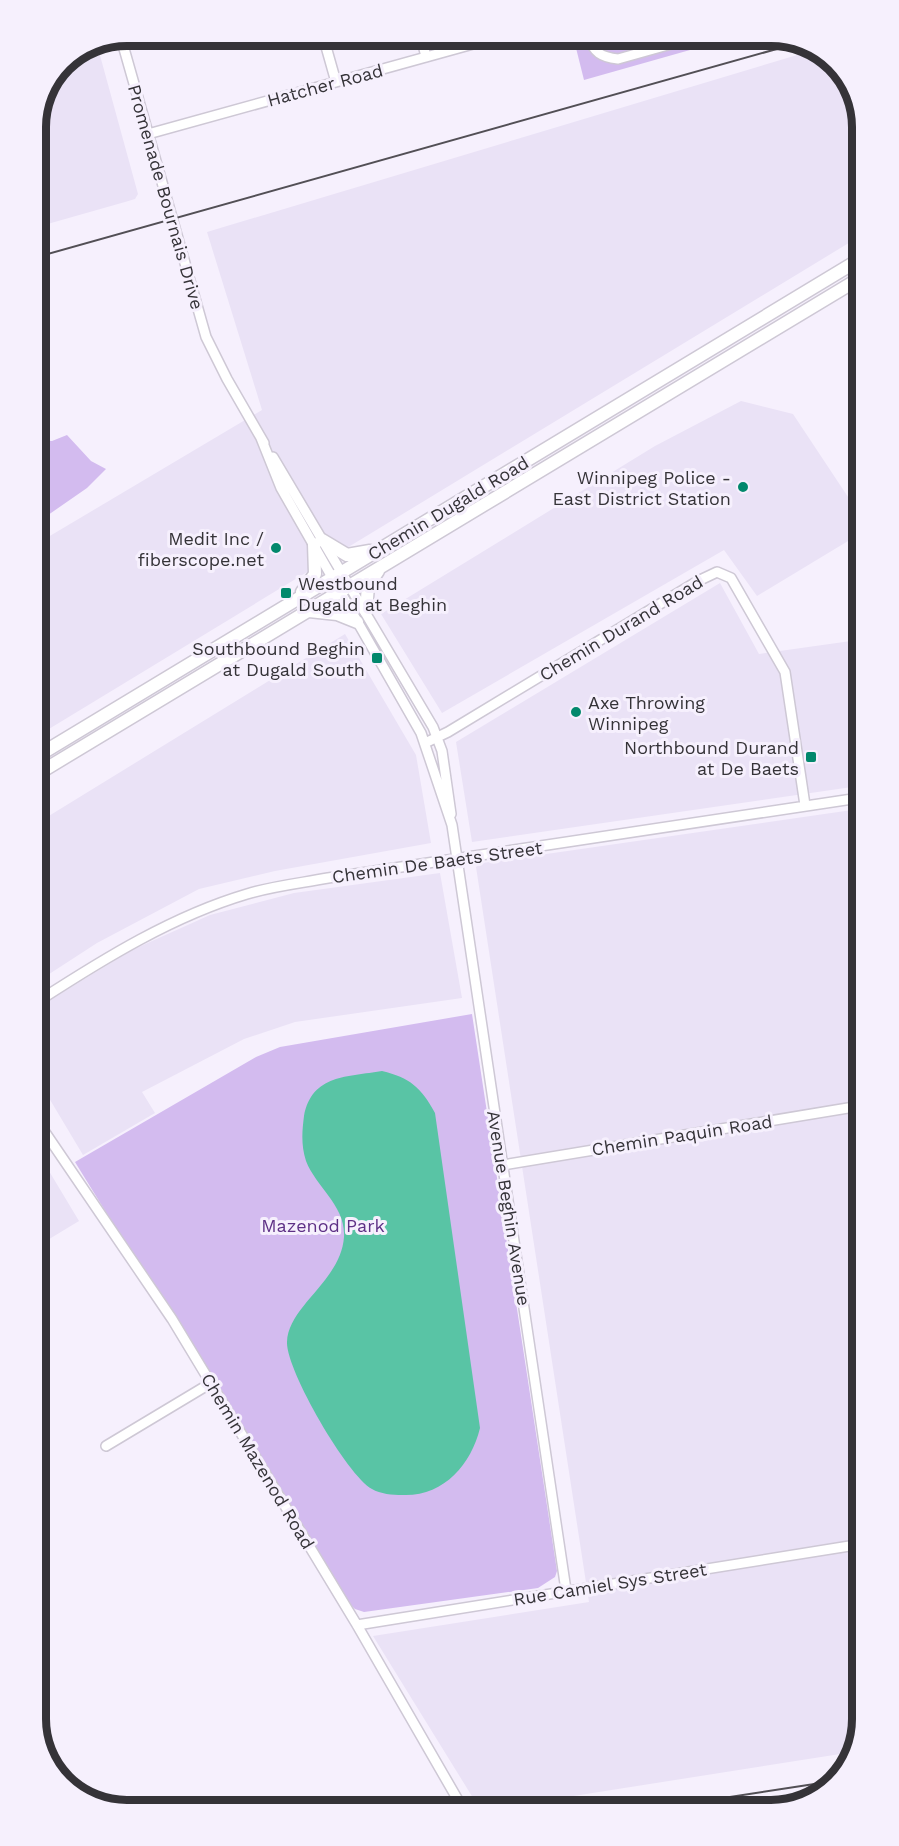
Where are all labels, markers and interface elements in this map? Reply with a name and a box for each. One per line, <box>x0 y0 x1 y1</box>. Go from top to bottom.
street label: Hatcher Road <box>265 59 385 111</box>
street label: Promenade Bournais Drive <box>124 82 208 312</box>
street label: Chemin Dugald Road <box>364 452 532 564</box>
place label: Winnipeg Police - East District Station <box>552 467 731 509</box>
marker: Winnipeg Police - East District Station <box>736 480 750 494</box>
place label: Medit Inc / fiberscope.net <box>138 528 264 570</box>
marker: Medit Inc / fiberscope.net <box>269 541 283 555</box>
street label: Chemin Durand Road <box>535 571 707 685</box>
place label: Westbound Dugald at Beghin <box>298 573 447 615</box>
marker: Westbound Dugald at Beghin <box>279 586 293 600</box>
place label: Southbound Beghin at Dugald South <box>192 638 365 680</box>
marker: Southbound Beghin at Dugald South <box>370 651 384 665</box>
place label: Axe Throwing Winnipeg <box>588 692 705 734</box>
marker: Axe Throwing Winnipeg <box>569 705 583 719</box>
place label: Northbound Durand at De Baets <box>624 737 799 779</box>
marker: Northbound Durand at De Baets <box>804 750 818 764</box>
street label: Chemin De Baets Street <box>331 837 544 887</box>
street label: Avenue Beghin Avenue <box>483 1109 535 1307</box>
street label: Chemin Paquin Road <box>590 1110 774 1160</box>
park label: Mazenod Park <box>261 1215 385 1236</box>
street label: Chemin Mazenod Road <box>197 1369 319 1553</box>
street label: Rue Camiel Sys Street <box>512 1558 708 1610</box>

